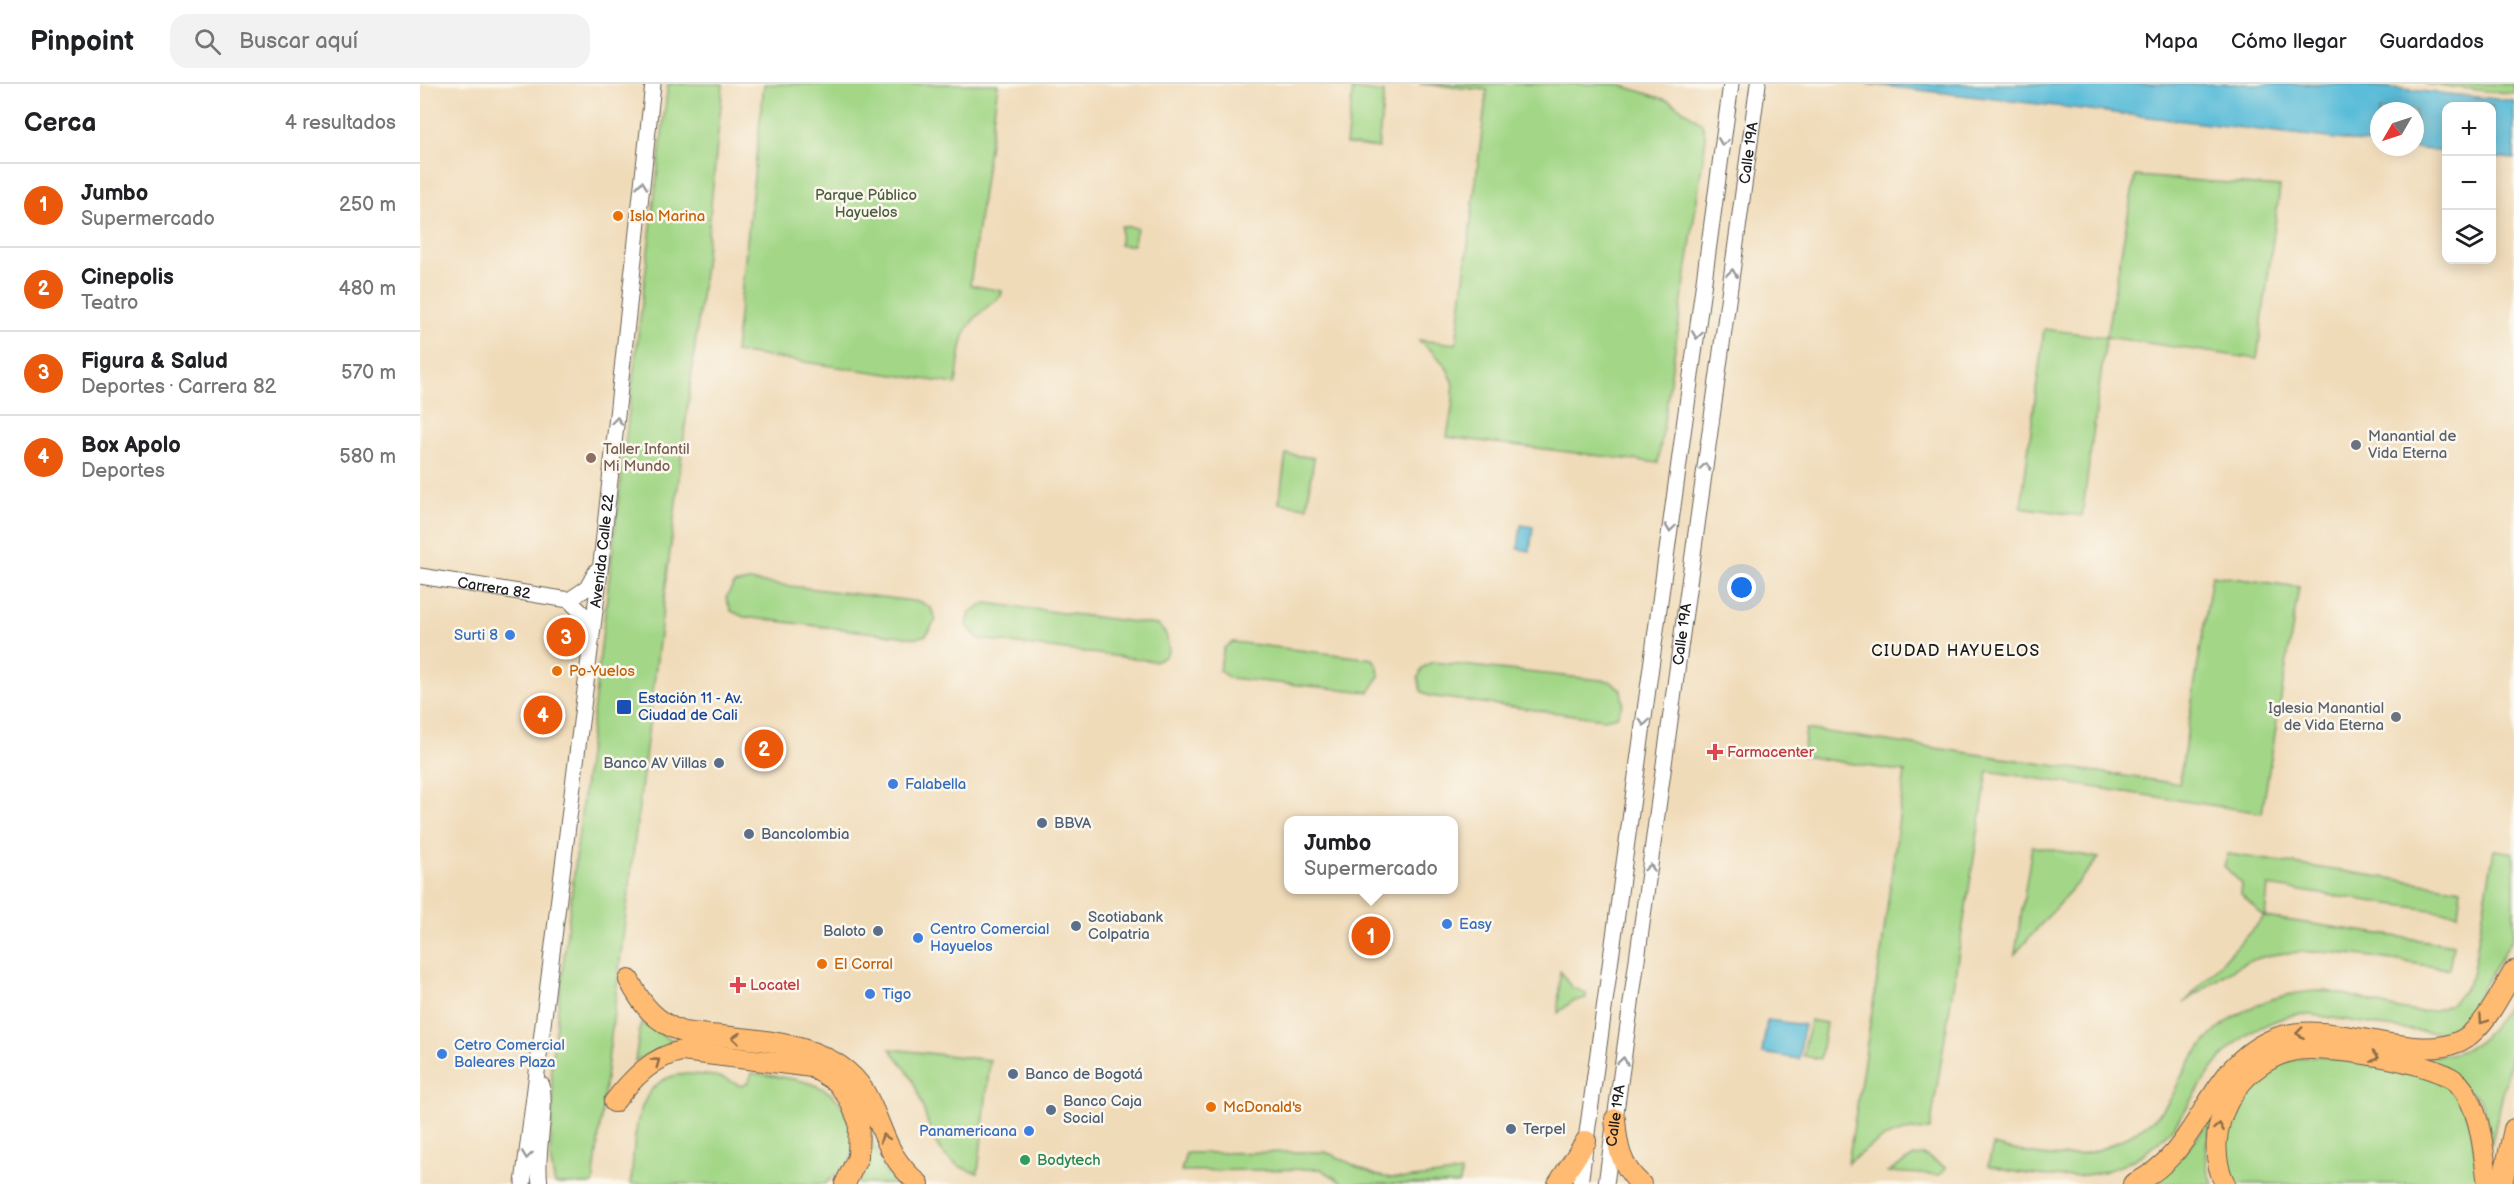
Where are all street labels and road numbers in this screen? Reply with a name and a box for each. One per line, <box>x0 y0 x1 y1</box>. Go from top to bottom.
street label: Calle 19A <box>1735 120 1763 185</box>
street label: Avenida Calle 22 <box>586 493 618 609</box>
street label: Carrera 82 <box>456 573 532 604</box>
street label: Calle 19A <box>1669 601 1696 667</box>
street label: Calle 19A <box>1602 1083 1630 1148</box>

